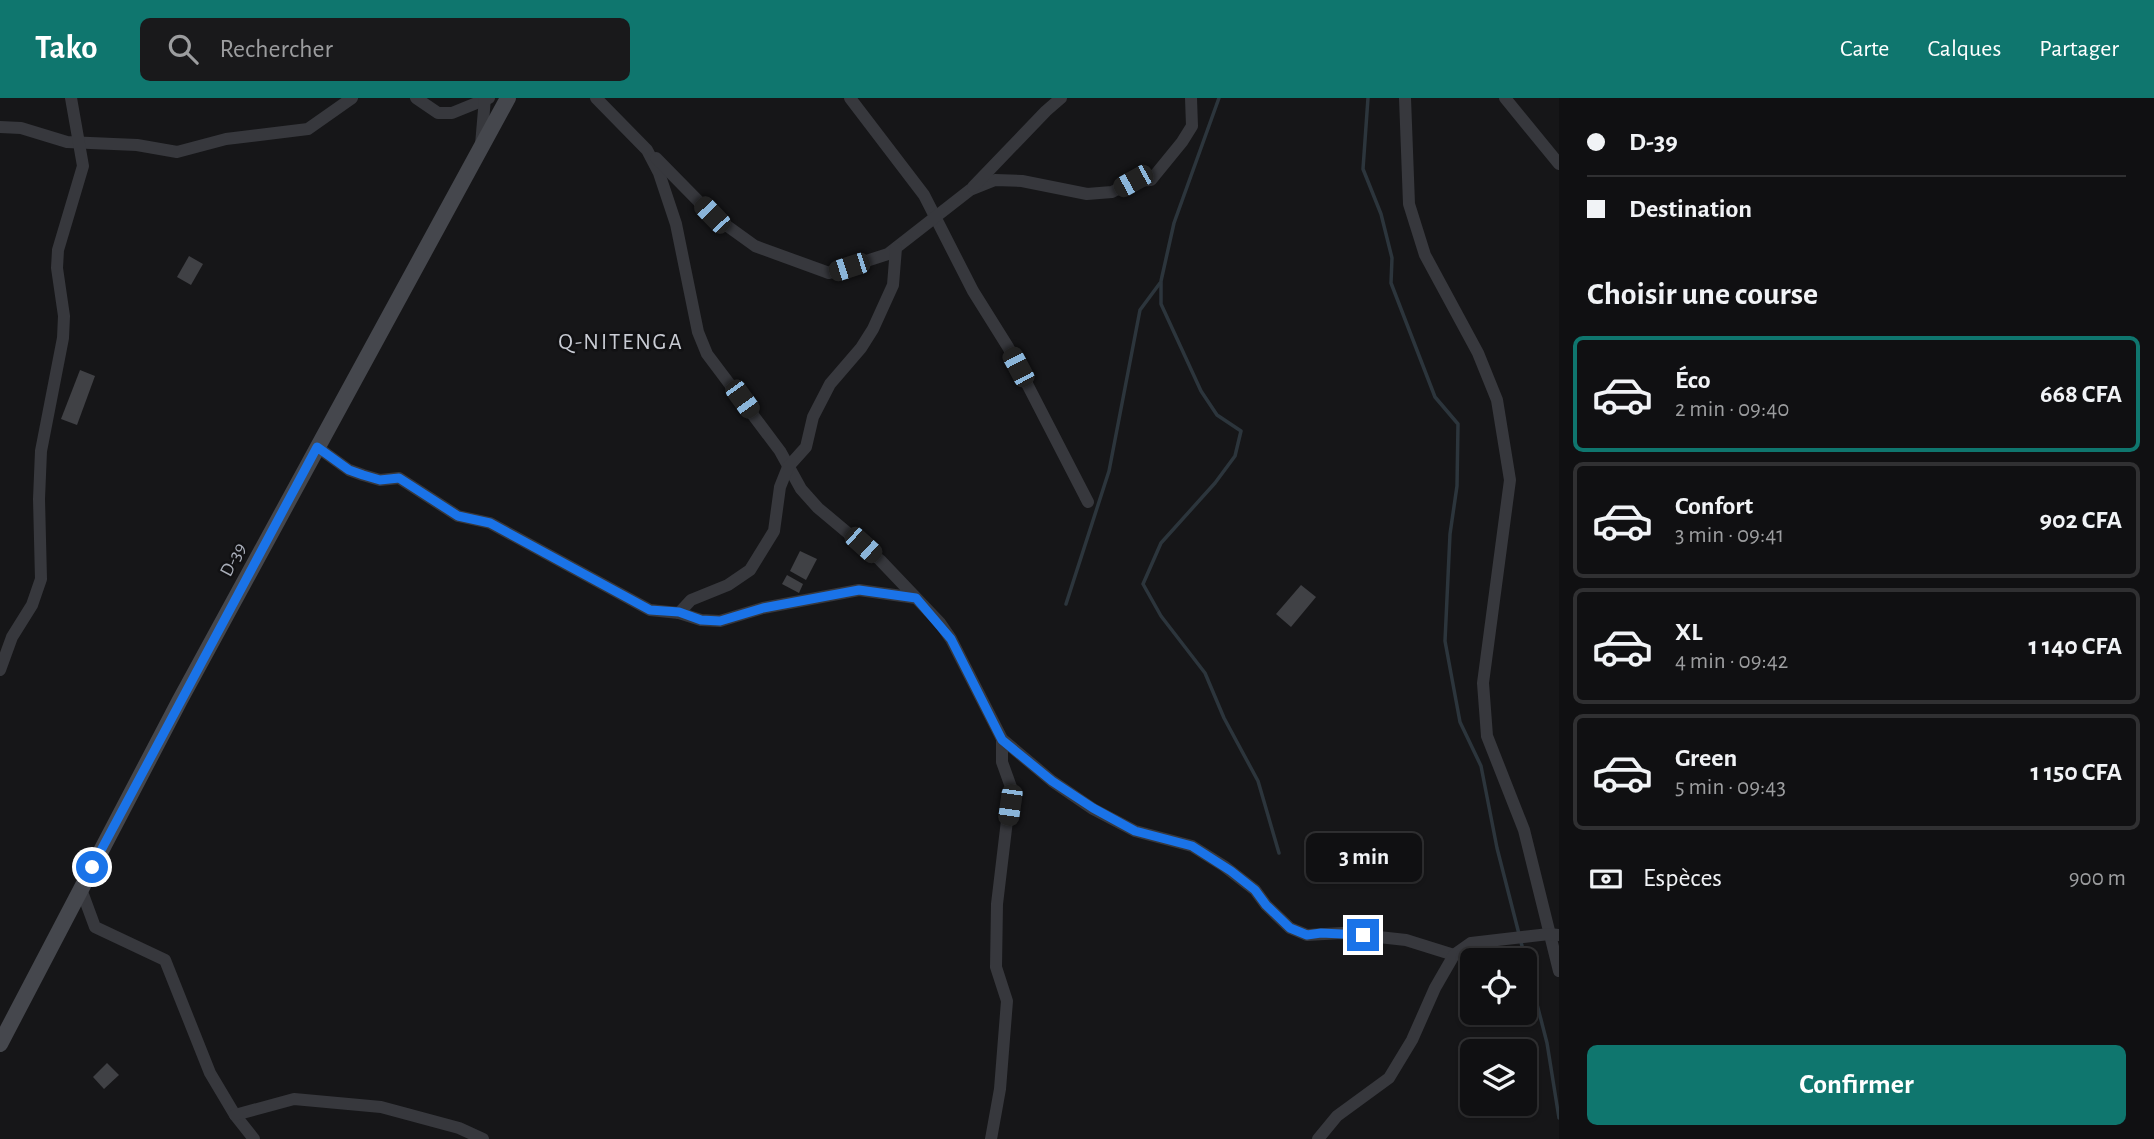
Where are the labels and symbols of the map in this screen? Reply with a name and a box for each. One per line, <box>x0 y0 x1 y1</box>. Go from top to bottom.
car <box>1110 162 1157 200</box>
car <box>690 193 735 237</box>
car <box>826 251 873 283</box>
district label: Q-NITENGA <box>558 331 684 354</box>
car <box>999 344 1038 390</box>
car <box>722 376 763 422</box>
car <box>841 523 886 567</box>
street label: D-39 <box>217 540 250 580</box>
car <box>997 783 1024 827</box>
callout: 3 min <box>1305 834 1421 882</box>
route start <box>76 851 108 883</box>
route end <box>1347 919 1379 951</box>

